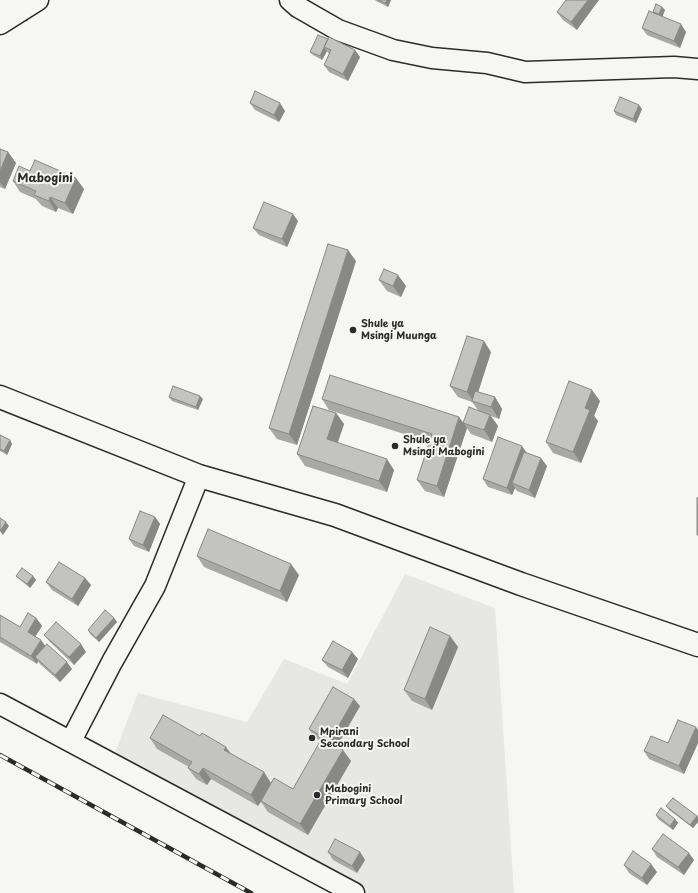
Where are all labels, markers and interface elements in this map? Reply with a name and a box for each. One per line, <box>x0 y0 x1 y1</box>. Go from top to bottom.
district label: Mabogini <box>17 172 73 186</box>
place label: Shule ya Msingi Muunga <box>361 318 437 342</box>
marker: Shule ya Msingi Muunga <box>348 325 358 335</box>
place label: Shule ya Msingi Mabogini <box>403 434 484 458</box>
marker: Shule ya Msingi Mabogini <box>390 441 400 451</box>
place label: Mpirani Secondary School <box>320 726 410 750</box>
marker: Mpirani Secondary School <box>307 733 317 743</box>
place label: Mabogini Primary School <box>325 783 403 806</box>
marker: Mabogini Primary School <box>312 790 322 800</box>

